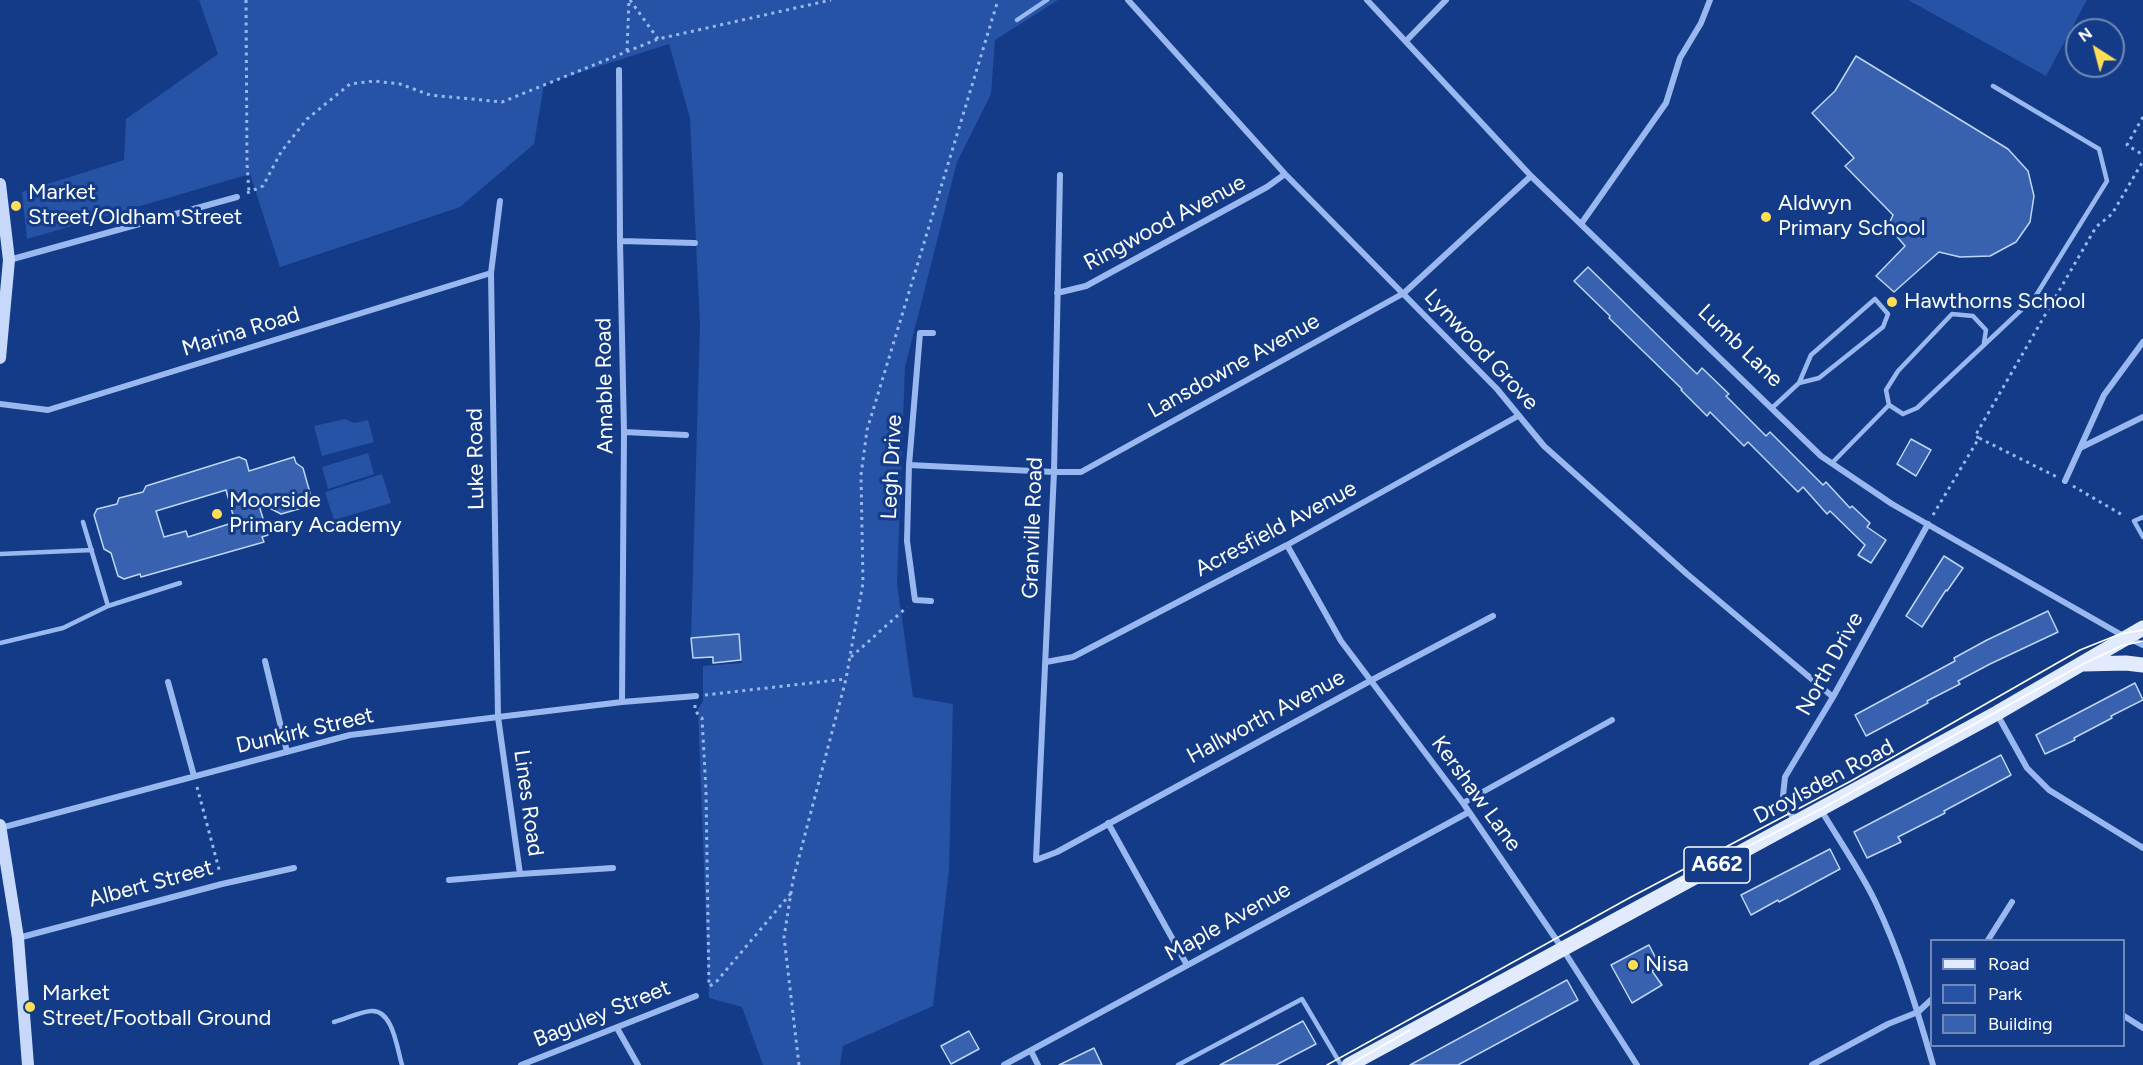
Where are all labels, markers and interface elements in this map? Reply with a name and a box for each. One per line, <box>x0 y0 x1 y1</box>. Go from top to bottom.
north arrow <box>2065 18 2125 78</box>
text: N <box>2075 23 2096 46</box>
street label: Ringwood Avenue <box>1080 169 1250 277</box>
place label: Market Street/Oldham Street <box>28 180 242 231</box>
place label: Aldwyn Primary School <box>1778 191 1926 242</box>
marker: Market Street/Oldham Street <box>9 199 23 213</box>
marker: Aldwyn Primary School <box>1759 210 1773 224</box>
street label: Lynwood Grove <box>1418 284 1544 416</box>
place label: Hawthorns School <box>1904 289 2086 315</box>
marker: Hawthorns School <box>1885 295 1899 309</box>
street label: Lumb Lane <box>1692 299 1788 393</box>
street label: Marina Road <box>179 302 303 362</box>
street label: Lansdowne Avenue <box>1144 308 1324 424</box>
street label: Annable Road <box>591 318 619 454</box>
street label: Luke Road <box>462 408 490 510</box>
street label: Legh Drive <box>876 414 908 520</box>
street label: Granville Road <box>1017 457 1049 599</box>
street label: Acresfield Avenue <box>1191 475 1361 583</box>
place label: Moorside Primary Academy <box>229 488 401 540</box>
marker: Moorside Primary Academy <box>210 507 224 521</box>
street label: North Drive <box>1791 608 1869 720</box>
street label: Hallworth Avenue <box>1183 664 1349 770</box>
street label: Dunkirk Street <box>234 702 376 760</box>
street label: Kershaw Lane <box>1425 731 1527 857</box>
street label: Droylsden Road <box>1749 734 1899 830</box>
street label: Lines Road <box>507 748 549 858</box>
road number: A662 <box>1684 847 1750 883</box>
street label: Albert Street <box>86 855 216 913</box>
street label: Maple Avenue <box>1161 877 1295 967</box>
legend <box>1930 939 2125 1047</box>
place label: Nisa <box>1645 952 1689 978</box>
text: Road <box>1988 953 2029 975</box>
marker: Nisa <box>1626 958 1640 972</box>
street label: Baguley Street <box>530 975 674 1053</box>
place label: Market Street/Football Ground <box>42 981 271 1032</box>
text: Park <box>1988 983 2022 1005</box>
marker: Market Street/Football Ground <box>23 1000 37 1014</box>
text: Building <box>1988 1013 2053 1035</box>

